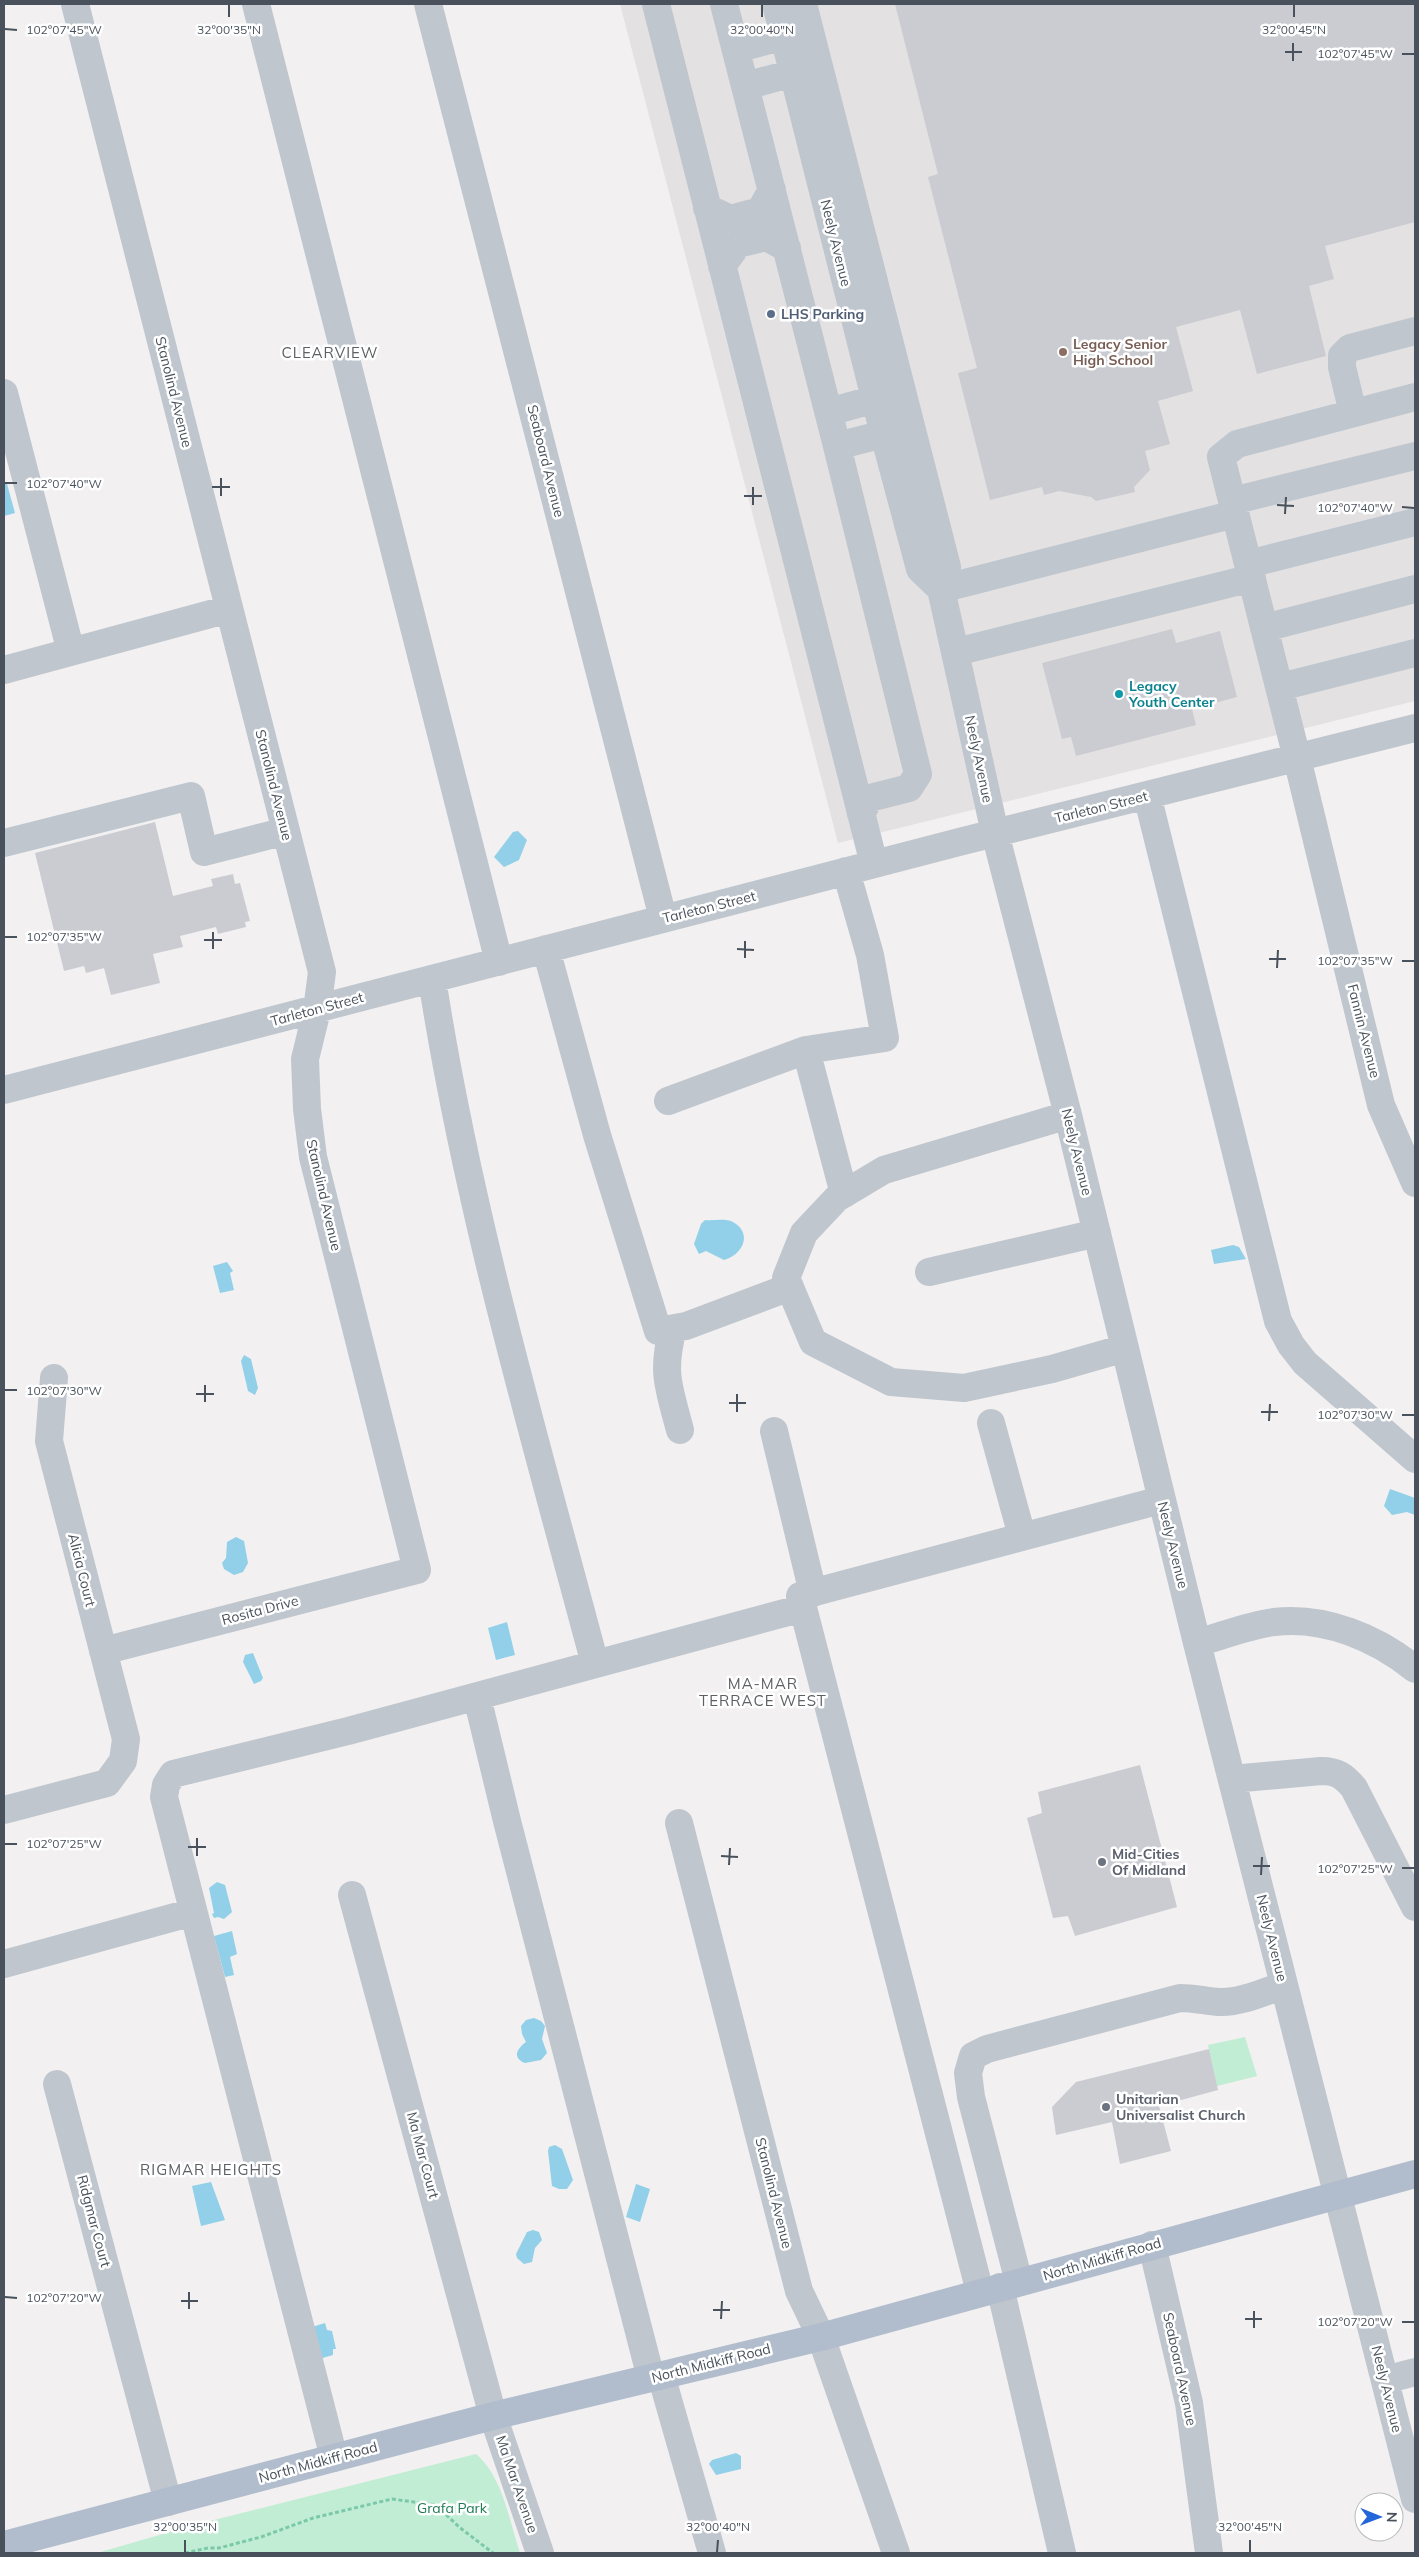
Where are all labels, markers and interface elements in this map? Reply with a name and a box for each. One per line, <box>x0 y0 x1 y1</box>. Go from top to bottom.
text: 102°07'45"W <box>26 22 102 37</box>
text: 32°00'35"N <box>197 22 261 37</box>
text: 32°00'40"N <box>730 22 794 37</box>
text: 32°00'45"N <box>1262 22 1326 37</box>
text: 102°07'45"W <box>1317 46 1393 61</box>
street label: Neely Avenue <box>817 198 855 288</box>
place label: LHS Parking <box>781 305 864 323</box>
marker: LHS Parking <box>765 308 777 320</box>
street label: Stanolind Avenue <box>151 335 197 449</box>
place label: Legacy Senior High School <box>1073 335 1168 369</box>
district label: CLEARVIEW <box>281 343 379 362</box>
marker: Legacy Senior High School <box>1057 346 1069 358</box>
street label: Seaboard Avenue <box>523 403 569 519</box>
text: 102°07'40"W <box>26 476 102 491</box>
text: 102°07'40"W <box>1317 500 1393 515</box>
place label: Legacy Youth Center <box>1128 677 1215 711</box>
marker: Legacy Youth Center <box>1113 688 1125 700</box>
street label: Neely Avenue <box>961 714 997 804</box>
street label: Stanolind Avenue <box>251 728 297 842</box>
street label: Tarleton Street <box>1053 787 1149 827</box>
street label: Tarleton Street <box>661 887 757 927</box>
text: 102°07'35"W <box>26 929 102 944</box>
text: 102°07'35"W <box>1317 953 1393 968</box>
street label: Fannin Avenue <box>1344 982 1384 1080</box>
street label: Tarleton Street <box>269 988 365 1030</box>
street label: Neely Avenue <box>1058 1107 1096 1197</box>
street label: Stanolind Avenue <box>302 1137 346 1253</box>
text: 102°07'30"W <box>26 1383 102 1398</box>
text: 102°07'30"W <box>1317 1407 1393 1422</box>
street label: Neely Avenue <box>1154 1500 1192 1590</box>
street label: Alicia Court <box>64 1532 100 1609</box>
street label: Rosita Drive <box>220 1591 300 1629</box>
district label: MA-MAR TERRACE WEST <box>699 1674 827 1710</box>
text: 102°07'25"W <box>26 1836 102 1851</box>
place label: Mid-Cities Of Midland <box>1112 1845 1186 1879</box>
marker: Mid-Cities Of Midland <box>1096 1856 1108 1868</box>
text: 102°07'25"W <box>1317 1861 1393 1876</box>
street label: Neely Avenue <box>1253 1893 1291 1983</box>
place label: Unitarian Universalist Church <box>1116 2090 1245 2124</box>
marker: Unitarian Universalist Church <box>1100 2101 1112 2113</box>
street label: Ma Mar Court <box>403 2110 443 2200</box>
street label: Stanolind Avenue <box>751 2136 797 2250</box>
district label: RIGMAR HEIGHTS <box>140 2160 282 2179</box>
street label: Ridgmar Court <box>73 2173 115 2269</box>
street label: North Midkiff Road <box>1041 2234 1163 2284</box>
text: 102°07'20"W <box>26 2290 102 2305</box>
street label: Seaboard Avenue <box>1159 2311 1201 2427</box>
text: 102°07'20"W <box>1317 2314 1393 2329</box>
street label: North Midkiff Road <box>650 2339 772 2387</box>
street label: Neely Avenue <box>1368 2344 1406 2434</box>
street label: Ma Mar Avenue <box>492 2433 542 2535</box>
street label: North Midkiff Road <box>257 2437 379 2487</box>
north arrow <box>1354 2492 1404 2542</box>
park label: Grafa Park <box>417 2499 488 2517</box>
text: N <box>1383 2512 1401 2523</box>
text: 32°00'35"N <box>153 2519 217 2534</box>
text: 32°00'40"N <box>686 2519 750 2534</box>
text: 32°00'45"N <box>1218 2519 1282 2534</box>

